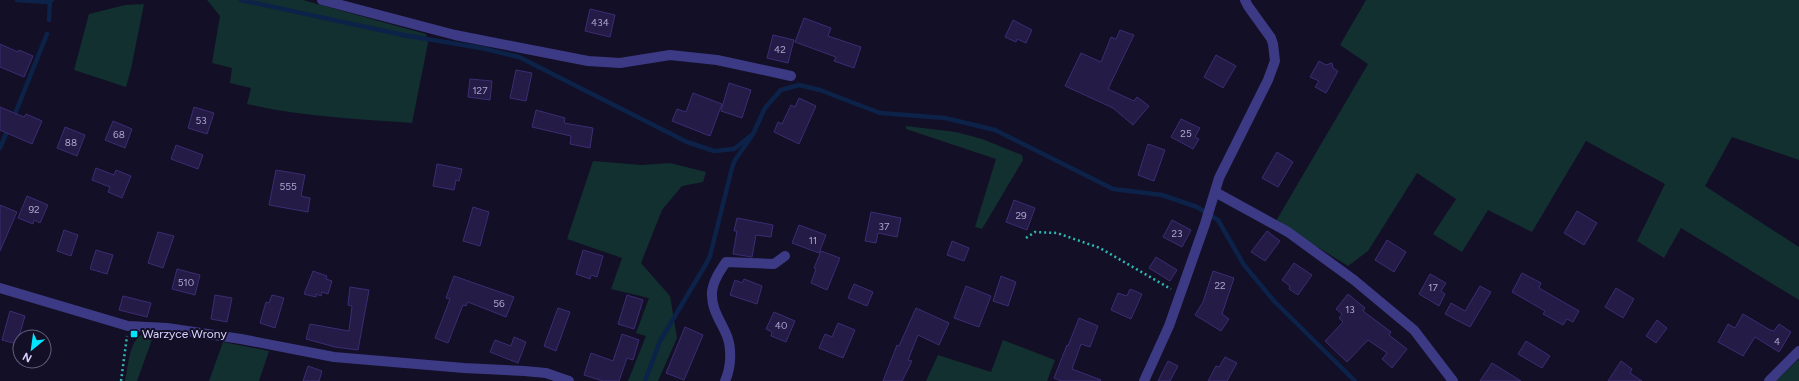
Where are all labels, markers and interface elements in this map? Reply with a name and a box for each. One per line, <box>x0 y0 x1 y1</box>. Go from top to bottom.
house number: 434 <box>591 16 609 29</box>
house number: 42 <box>774 43 786 56</box>
house number: 127 <box>472 84 488 97</box>
house number: 53 <box>195 114 207 127</box>
house number: 25 <box>1180 127 1192 140</box>
house number: 68 <box>113 128 125 141</box>
house number: 88 <box>65 136 77 149</box>
house number: 555 <box>279 180 297 193</box>
house number: 92 <box>28 203 40 216</box>
house number: 29 <box>1015 209 1027 222</box>
house number: 37 <box>879 220 890 233</box>
house number: 23 <box>1171 227 1183 240</box>
house number: 11 <box>809 234 817 247</box>
house number: 510 <box>178 276 194 289</box>
house number: 22 <box>1214 279 1226 292</box>
house number: 17 <box>1428 281 1438 294</box>
house number: 56 <box>493 297 505 310</box>
house number: 13 <box>1345 303 1355 316</box>
house number: 40 <box>775 319 787 332</box>
place label: Warzyce Wrony <box>142 327 227 341</box>
north arrow <box>12 329 52 369</box>
marker: Warzyce Wrony <box>129 329 139 339</box>
house number: 4 <box>1774 335 1780 348</box>
text: N <box>21 350 34 365</box>

